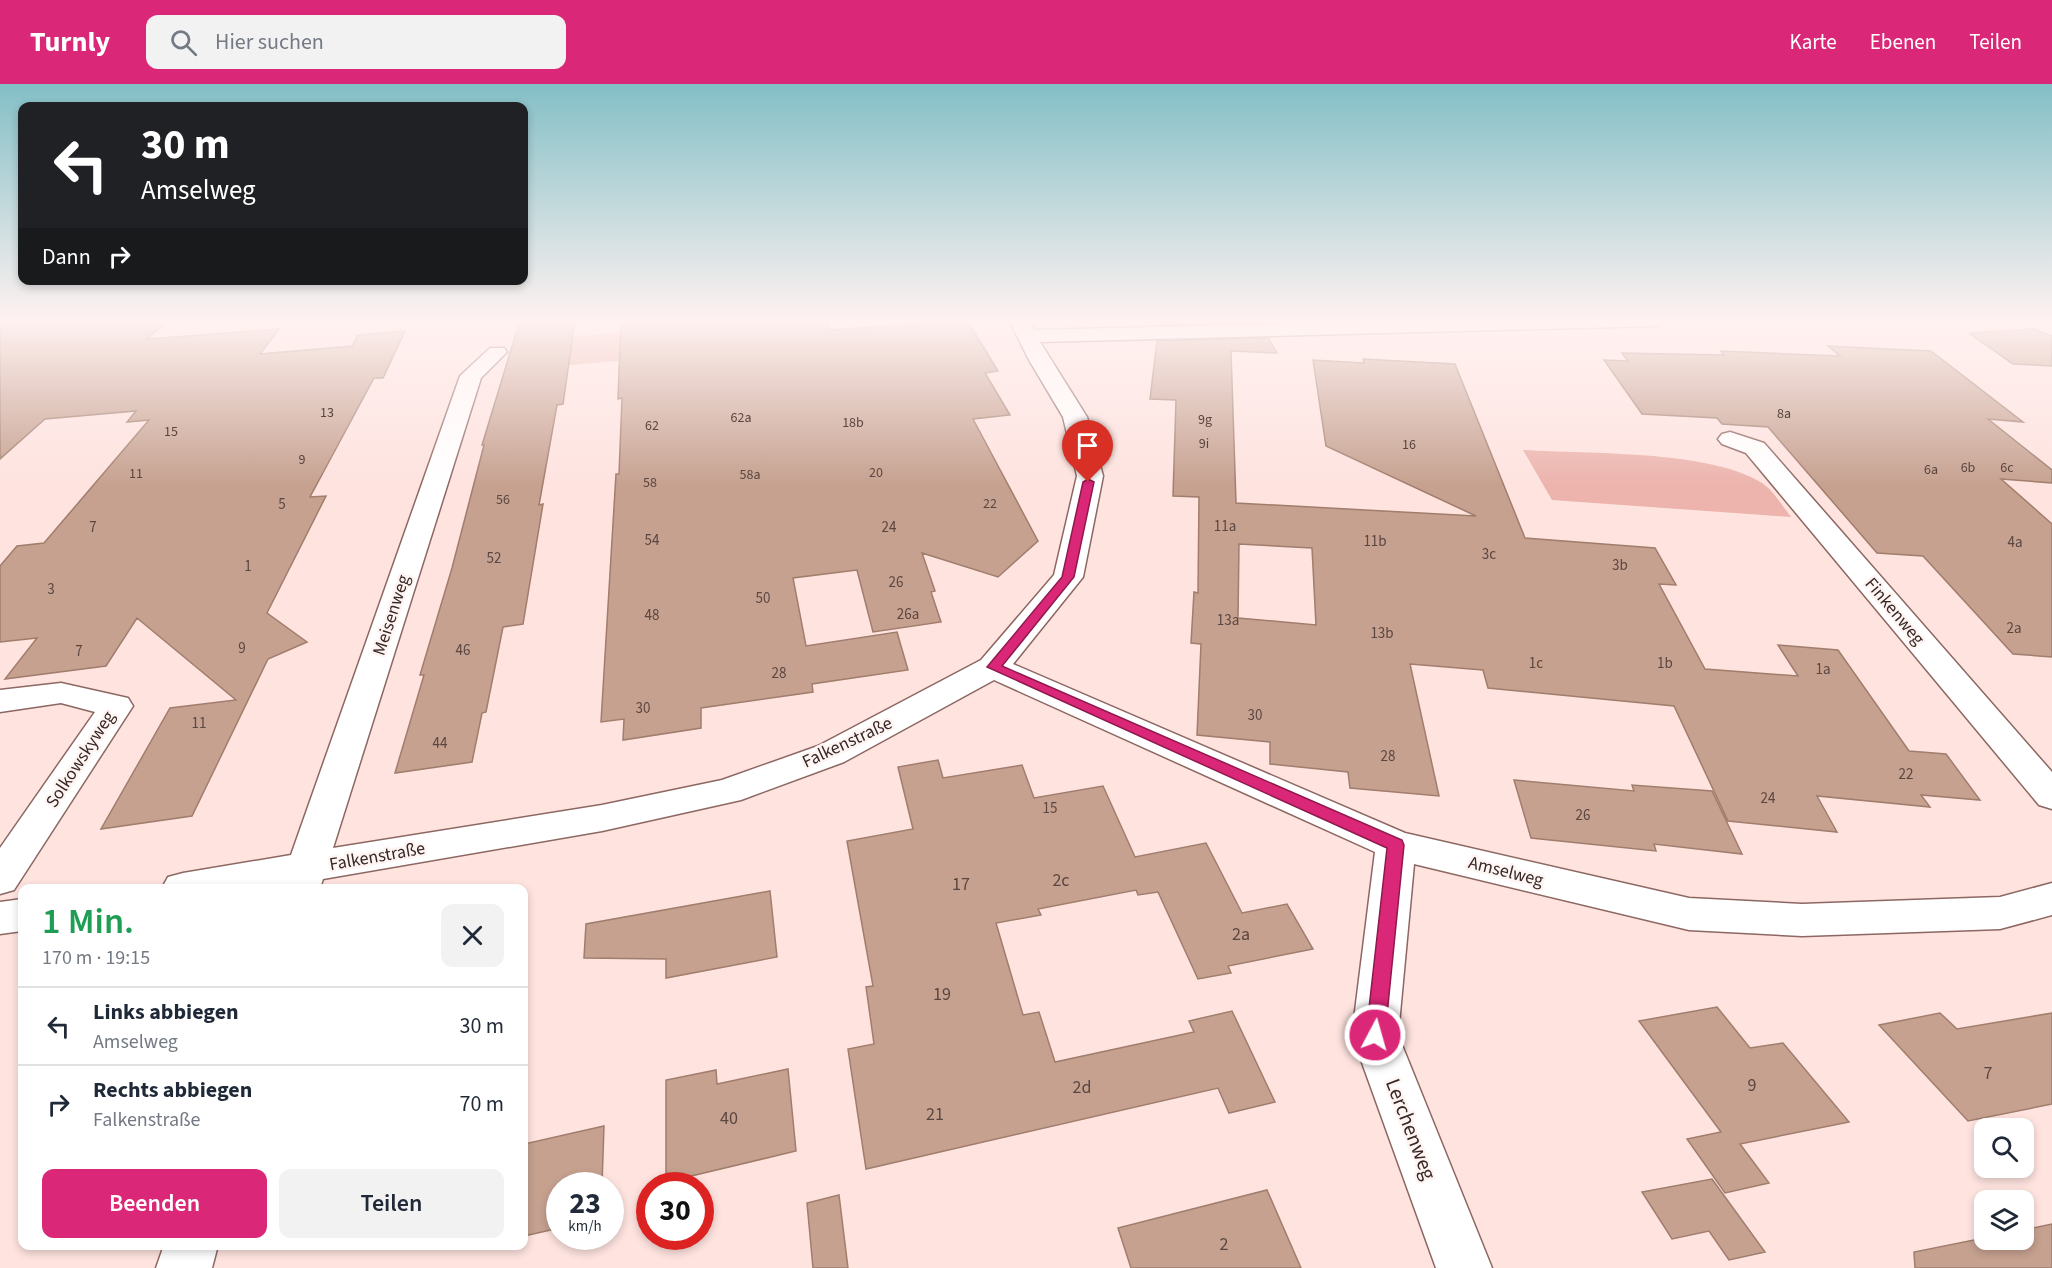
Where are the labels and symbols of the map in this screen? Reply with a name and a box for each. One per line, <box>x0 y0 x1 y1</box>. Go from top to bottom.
house number: 13 <box>320 403 334 423</box>
house number: 8a <box>1777 404 1791 424</box>
house number: 62a <box>731 408 751 428</box>
house number: 9g <box>1198 410 1212 430</box>
house number: 18b <box>842 413 864 433</box>
house number: 62 <box>645 416 659 436</box>
pin <box>1062 420 1113 482</box>
house number: 15 <box>164 422 178 442</box>
house number: 9i <box>1199 434 1209 454</box>
house number: 16 <box>1402 435 1416 455</box>
house number: 9 <box>299 450 306 470</box>
house number: 6b <box>1961 458 1976 478</box>
house number: 6c <box>2000 458 2014 478</box>
house number: 6a <box>1924 460 1938 480</box>
house number: 20 <box>869 463 883 483</box>
house number: 11 <box>129 464 143 484</box>
house number: 58a <box>740 465 760 485</box>
house number: 58 <box>643 473 657 493</box>
house number: 56 <box>496 490 510 510</box>
house number: 5 <box>278 494 286 515</box>
house number: 22 <box>983 494 997 514</box>
house number: 11a <box>1214 516 1236 537</box>
house number: 7 <box>89 517 97 538</box>
house number: 24 <box>882 517 897 538</box>
house number: 54 <box>645 530 660 551</box>
house number: 11b <box>1363 531 1387 552</box>
house number: 4a <box>2007 532 2023 553</box>
house number: 3c <box>1482 544 1496 565</box>
house number: 52 <box>487 548 501 569</box>
house number: 3b <box>1612 555 1628 576</box>
house number: 1 <box>244 556 252 577</box>
street label: Meisenweg <box>367 572 416 659</box>
house number: 26 <box>889 572 903 593</box>
street label: Finkenweg <box>1859 572 1930 650</box>
house number: 3 <box>47 579 55 600</box>
house number: 50 <box>756 588 770 609</box>
house number: 26a <box>897 604 919 625</box>
house number: 48 <box>645 605 659 626</box>
house number: 13a <box>1217 610 1239 631</box>
house number: 2a <box>2006 618 2022 639</box>
house number: 13b <box>1370 623 1394 644</box>
house number: 9 <box>238 638 246 659</box>
house number: 46 <box>456 640 470 661</box>
house number: 7 <box>75 641 83 662</box>
house number: 1c <box>1529 653 1543 674</box>
house number: 1b <box>1657 653 1673 674</box>
house number: 1a <box>1815 659 1831 680</box>
house number: 28 <box>772 663 786 684</box>
house number: 30 <box>636 698 650 719</box>
house number: 30 <box>1248 705 1262 726</box>
street label: Solkowskyweg <box>40 706 121 813</box>
street label: Falkenstraße <box>798 711 896 774</box>
house number: 11 <box>192 713 206 734</box>
house number: 44 <box>433 733 448 754</box>
house number: 28 <box>1381 746 1395 767</box>
house number: 22 <box>1899 764 1913 785</box>
house number: 24 <box>1761 788 1776 809</box>
house number: 15 <box>1043 798 1057 819</box>
house number: 26 <box>1576 805 1590 826</box>
street label: Falkenstraße <box>327 836 427 877</box>
street label: Amselweg <box>1466 850 1546 893</box>
house number: 2c <box>1052 868 1070 893</box>
house number: 17 <box>952 872 970 897</box>
house number: 2a <box>1232 922 1250 947</box>
house number: 19 <box>933 982 951 1007</box>
position arrow <box>1343 1003 1407 1067</box>
house number: 7 <box>1984 1061 1993 1086</box>
house number: 9 <box>1748 1073 1757 1098</box>
street label: Lerchenweg <box>1378 1074 1444 1184</box>
house number: 2d <box>1073 1075 1091 1100</box>
house number: 21 <box>926 1102 944 1127</box>
house number: 40 <box>720 1106 738 1131</box>
speed limit sign: 30 <box>636 1172 714 1250</box>
house number: 2 <box>1220 1232 1229 1257</box>

